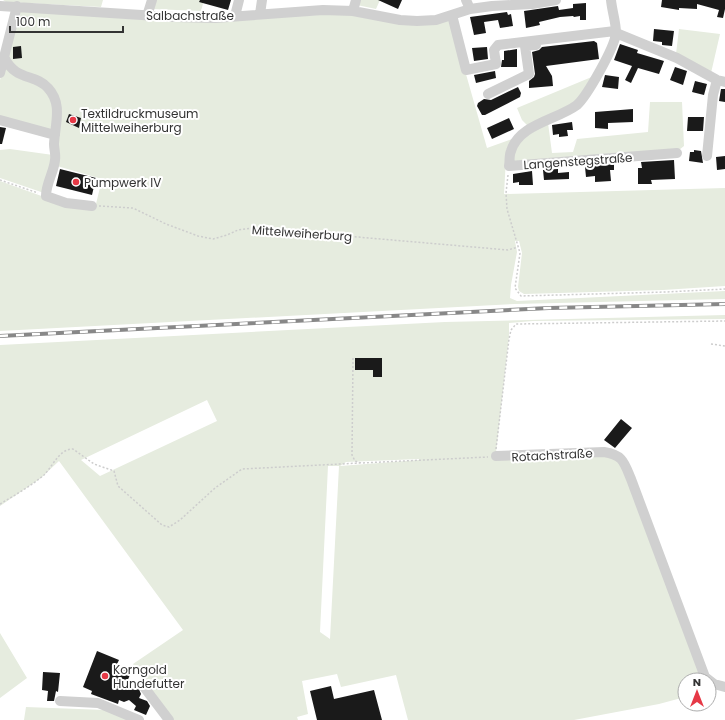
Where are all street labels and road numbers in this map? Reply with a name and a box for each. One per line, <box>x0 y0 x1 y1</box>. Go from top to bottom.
street label: Salbachstraße <box>146 7 234 24</box>
street label: Langenstegstraße <box>523 149 633 173</box>
street label: Mittelweiherburg <box>251 221 353 245</box>
street label: Rotachstraße <box>511 444 593 466</box>

